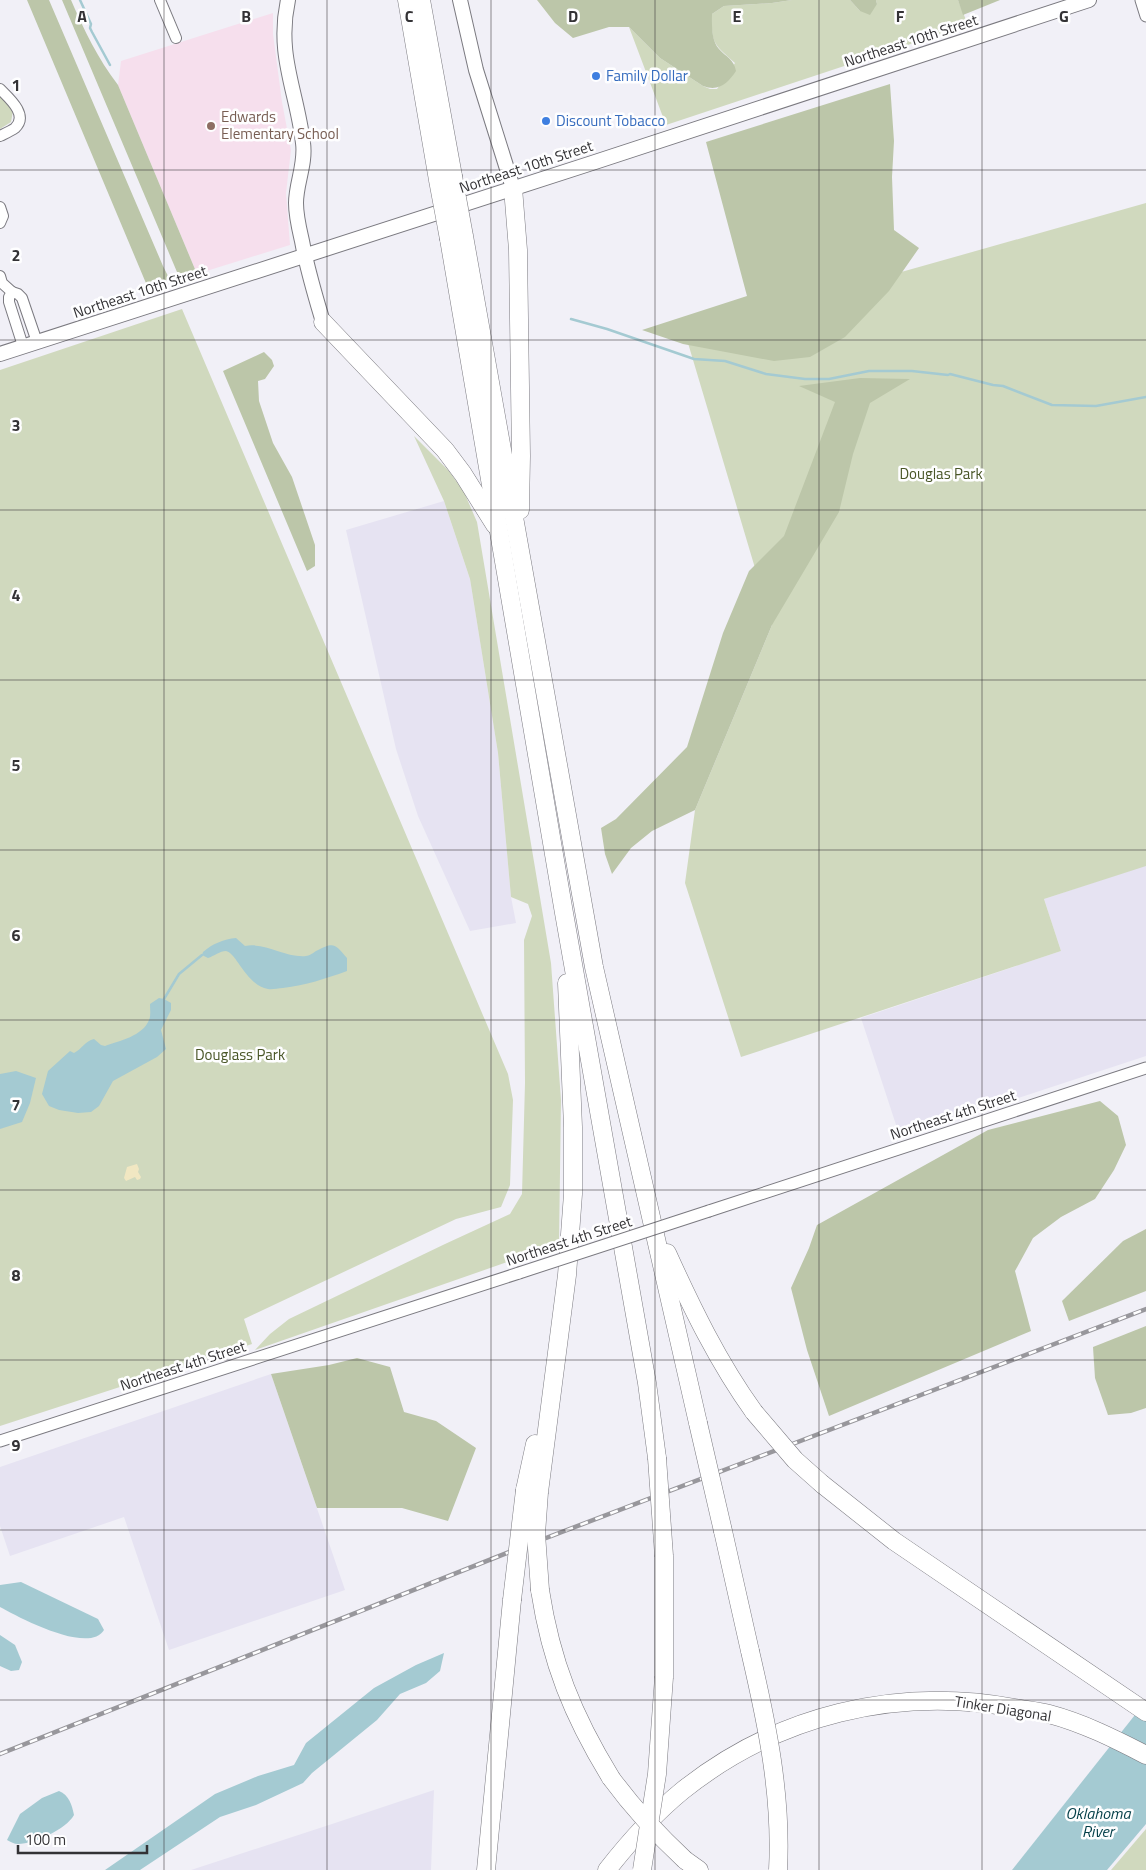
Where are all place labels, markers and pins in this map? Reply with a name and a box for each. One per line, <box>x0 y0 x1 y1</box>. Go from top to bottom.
place label: Family Dollar <box>606 64 688 87</box>
marker: Family Dollar <box>590 70 602 82</box>
place label: Edwards Elementary School <box>221 105 339 145</box>
place label: Discount Tobacco <box>556 109 666 132</box>
marker: Discount Tobacco <box>540 115 552 127</box>
marker: Edwards Elementary School <box>205 120 217 132</box>

